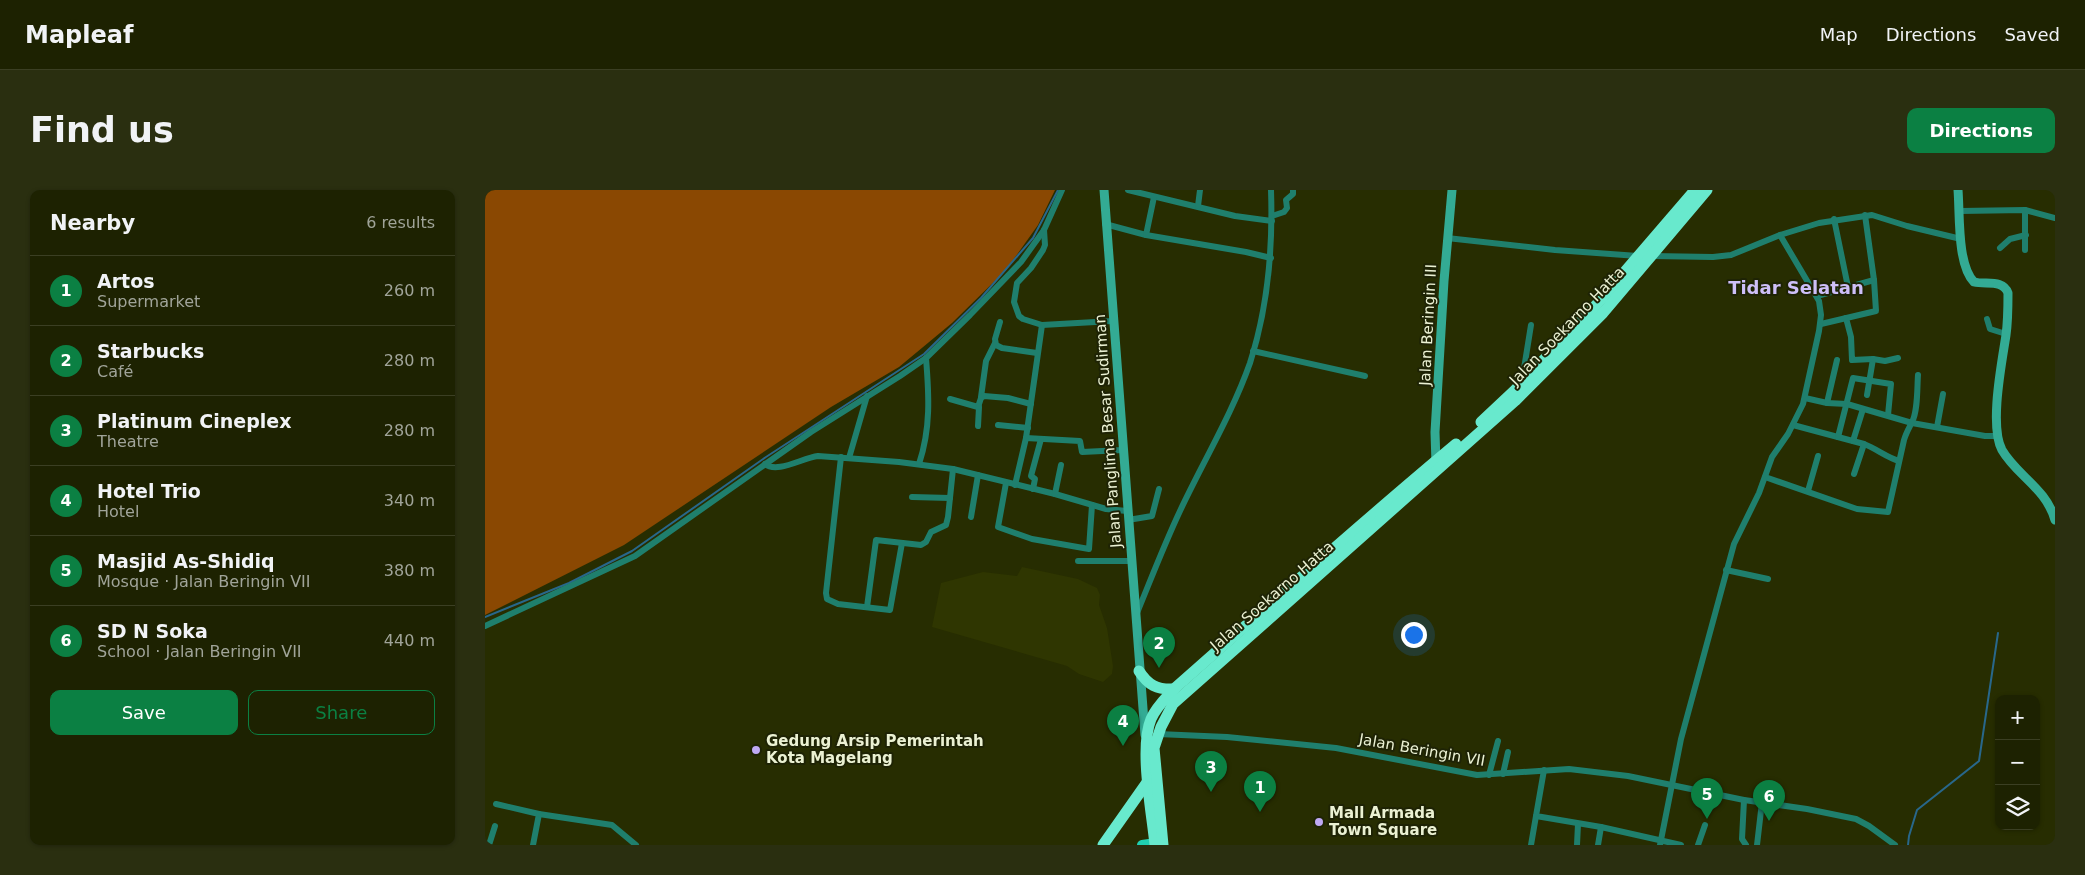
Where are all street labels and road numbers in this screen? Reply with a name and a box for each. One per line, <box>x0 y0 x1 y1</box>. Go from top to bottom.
street label: Jalan Soekarno Hatta <box>1505 263 1628 390</box>
street label: Jalan Beringin III <box>1416 264 1440 387</box>
street label: Jalan Panglima Besar Sudirman <box>1091 314 1125 549</box>
street label: Jalan Soekarno Hatta <box>1206 538 1337 655</box>
street label: Jalan Beringin VII <box>1357 730 1486 770</box>

